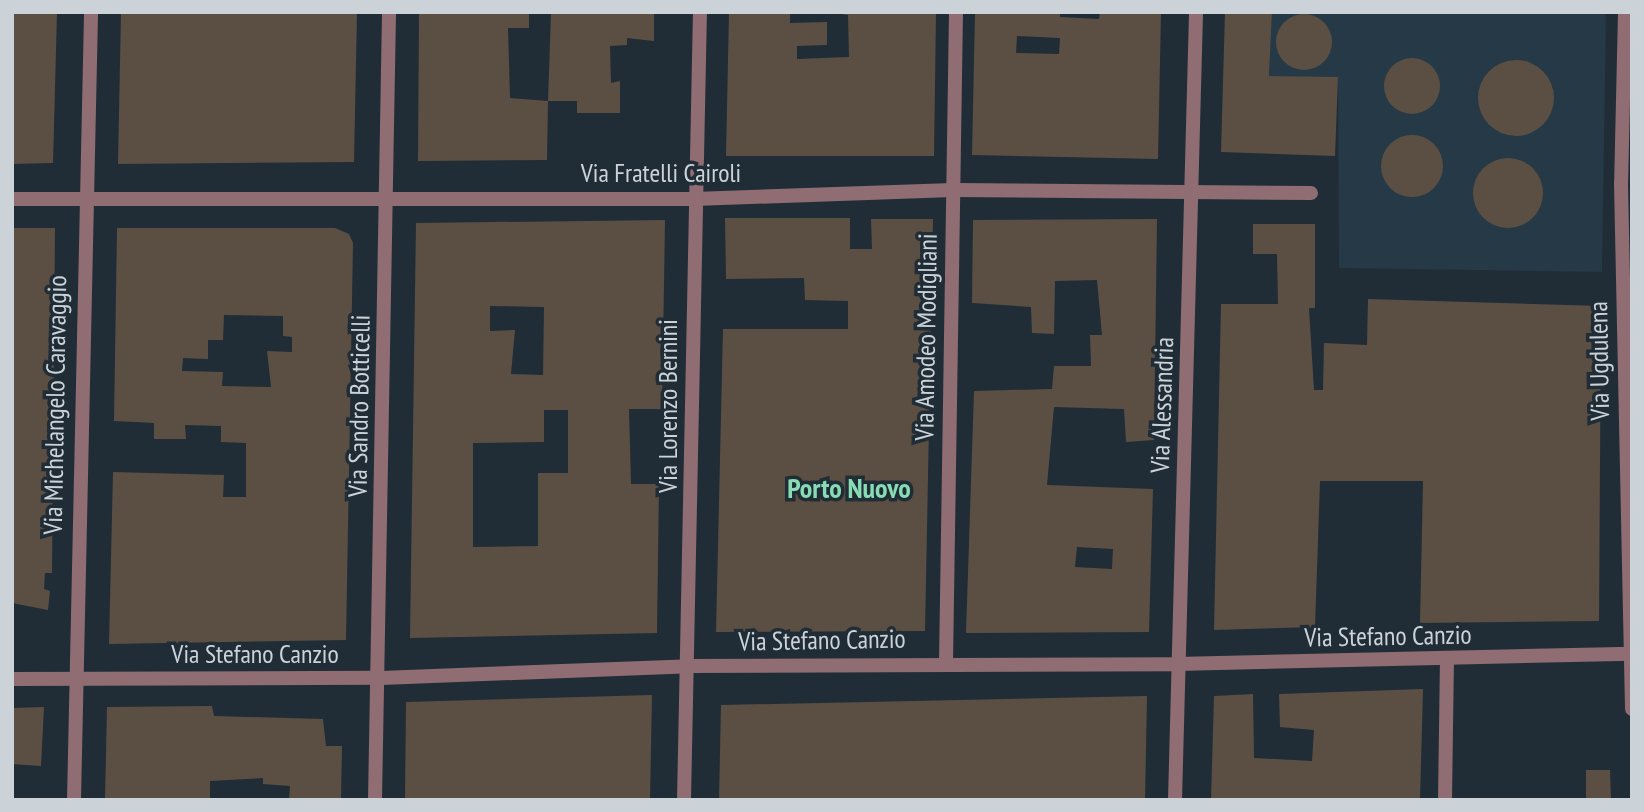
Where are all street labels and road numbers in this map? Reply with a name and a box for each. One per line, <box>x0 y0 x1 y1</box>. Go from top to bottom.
street label: Via Fratelli Cairoli <box>581 157 741 189</box>
street label: Via Amodeo Modigliani <box>909 233 943 441</box>
street label: Via Michelangelo Caravaggio <box>37 275 73 535</box>
street label: Via Ugdulena <box>1582 301 1616 421</box>
street label: Via Sandro Botticelli <box>342 315 376 497</box>
street label: Via Lorenzo Bernini <box>652 319 684 493</box>
street label: Via Alessandria <box>1144 336 1180 474</box>
street label: Via Stefano Canzio <box>1304 619 1472 653</box>
street label: Via Stefano Canzio <box>738 623 906 657</box>
street label: Via Stefano Canzio <box>171 638 339 670</box>

